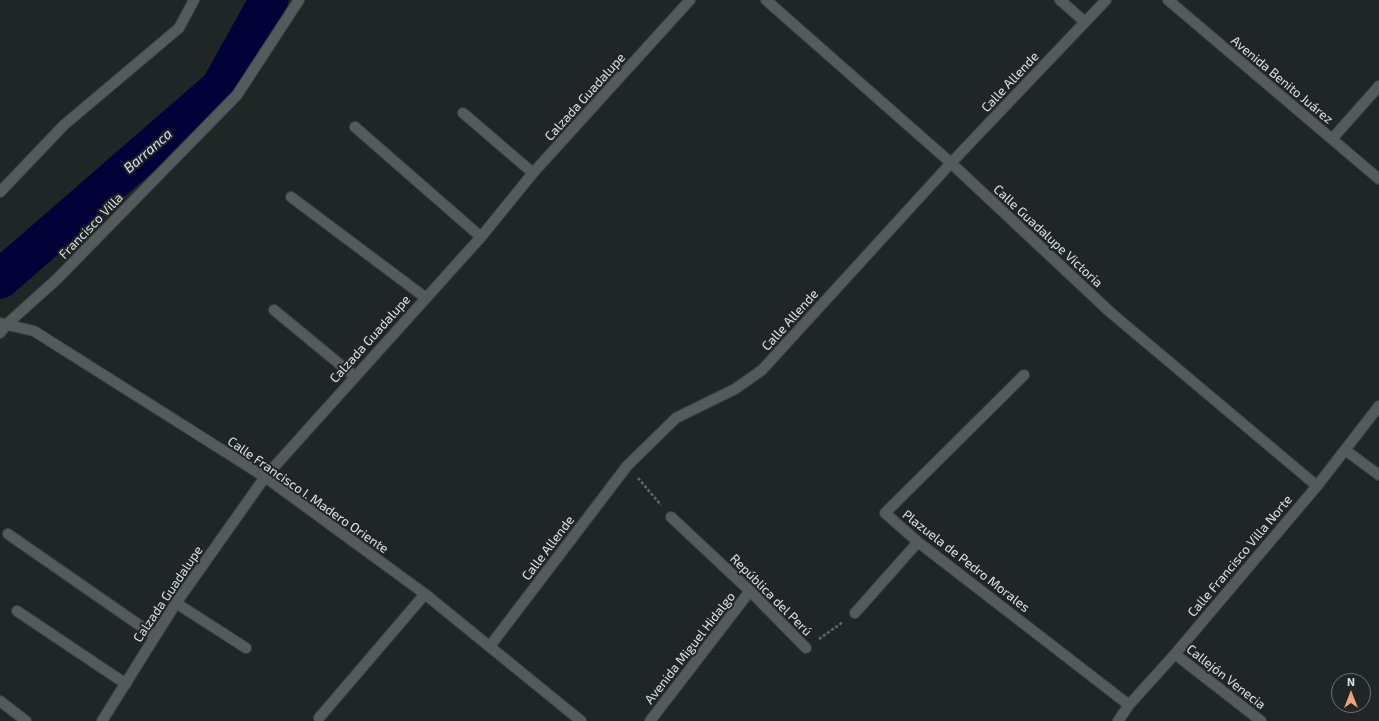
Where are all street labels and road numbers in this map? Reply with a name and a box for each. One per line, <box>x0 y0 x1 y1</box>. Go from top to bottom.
street label: Avenida Benito Juárez <box>1228 33 1336 127</box>
street label: Calle Allende <box>978 49 1042 115</box>
street label: Calzada Guadalupe <box>541 50 629 144</box>
street label: Calle Guadalupe Victoria <box>990 181 1106 291</box>
street label: Francisco Villa <box>56 190 126 262</box>
street label: Calle Allende <box>758 286 822 354</box>
street label: Calzada Guadalupe <box>326 292 414 386</box>
street label: Calle Francisco I. Madero Oriente <box>225 433 391 557</box>
street label: Calle Francisco Villa Norte <box>1184 492 1296 620</box>
street label: Plazuela de Pedro Morales <box>899 507 1033 615</box>
street label: Calle Allende <box>519 513 577 583</box>
street label: Calzada Guadalupe <box>130 543 206 645</box>
street label: República del Perú <box>727 551 815 639</box>
street label: Avenida Miguel Hidalgo <box>641 589 739 707</box>
street label: Callejón Venecia <box>1183 641 1269 713</box>

